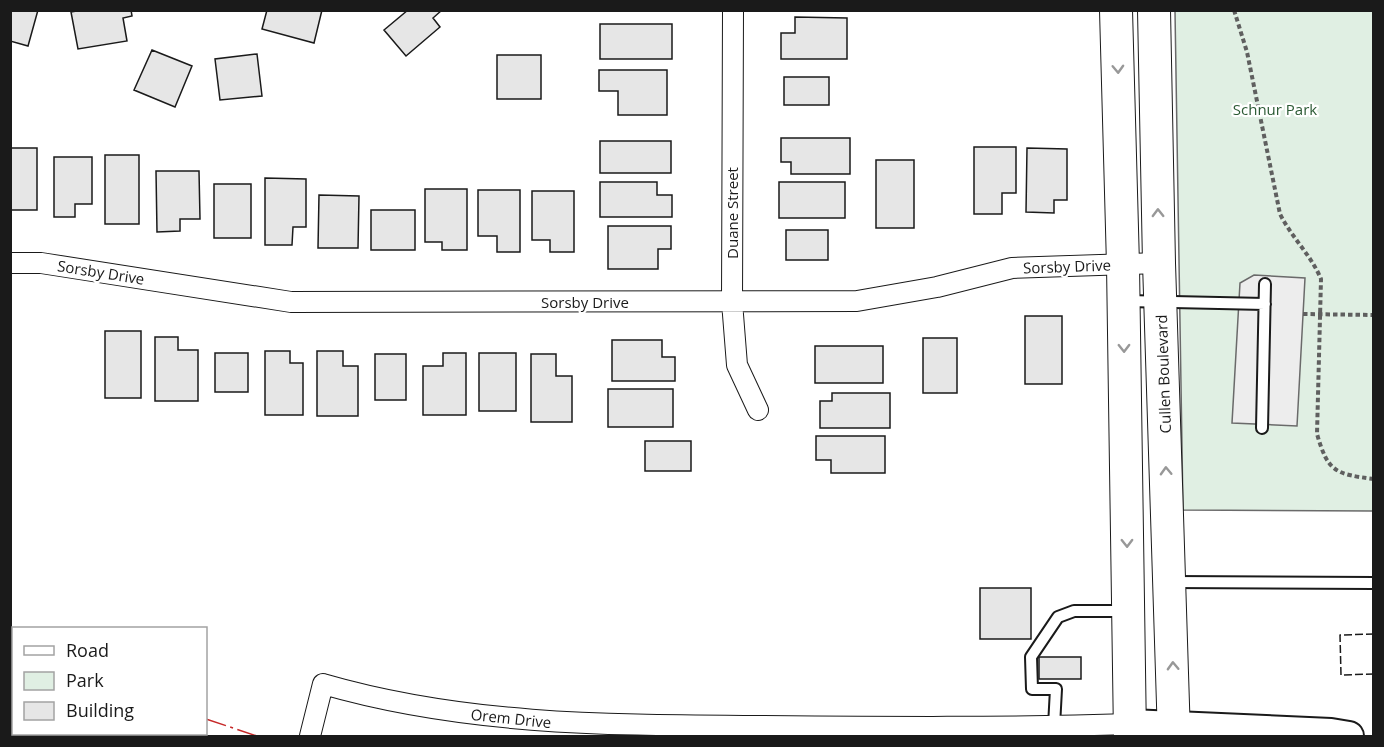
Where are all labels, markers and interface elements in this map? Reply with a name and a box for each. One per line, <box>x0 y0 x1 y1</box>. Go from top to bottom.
one-way arrow <box>1111 64 1124 73</box>
park label: Schnur Park <box>1233 99 1317 119</box>
street label: Duane Street <box>722 167 742 259</box>
one-way arrow <box>1152 209 1164 218</box>
street label: Sorsby Drive <box>1023 254 1111 278</box>
street label: Sorsby Drive <box>56 255 146 289</box>
street label: Sorsby Drive <box>541 292 629 312</box>
street label: Cullen Boulevard <box>1151 314 1175 434</box>
one-way arrow <box>1118 343 1130 352</box>
one-way arrow <box>1160 466 1173 475</box>
one-way arrow <box>1121 538 1133 547</box>
legend <box>12 627 207 735</box>
text: Road <box>66 638 109 662</box>
one-way arrow <box>1166 661 1179 670</box>
text: Park <box>66 668 104 692</box>
text: Building <box>66 698 134 722</box>
street label: Orem Drive <box>470 704 552 732</box>

